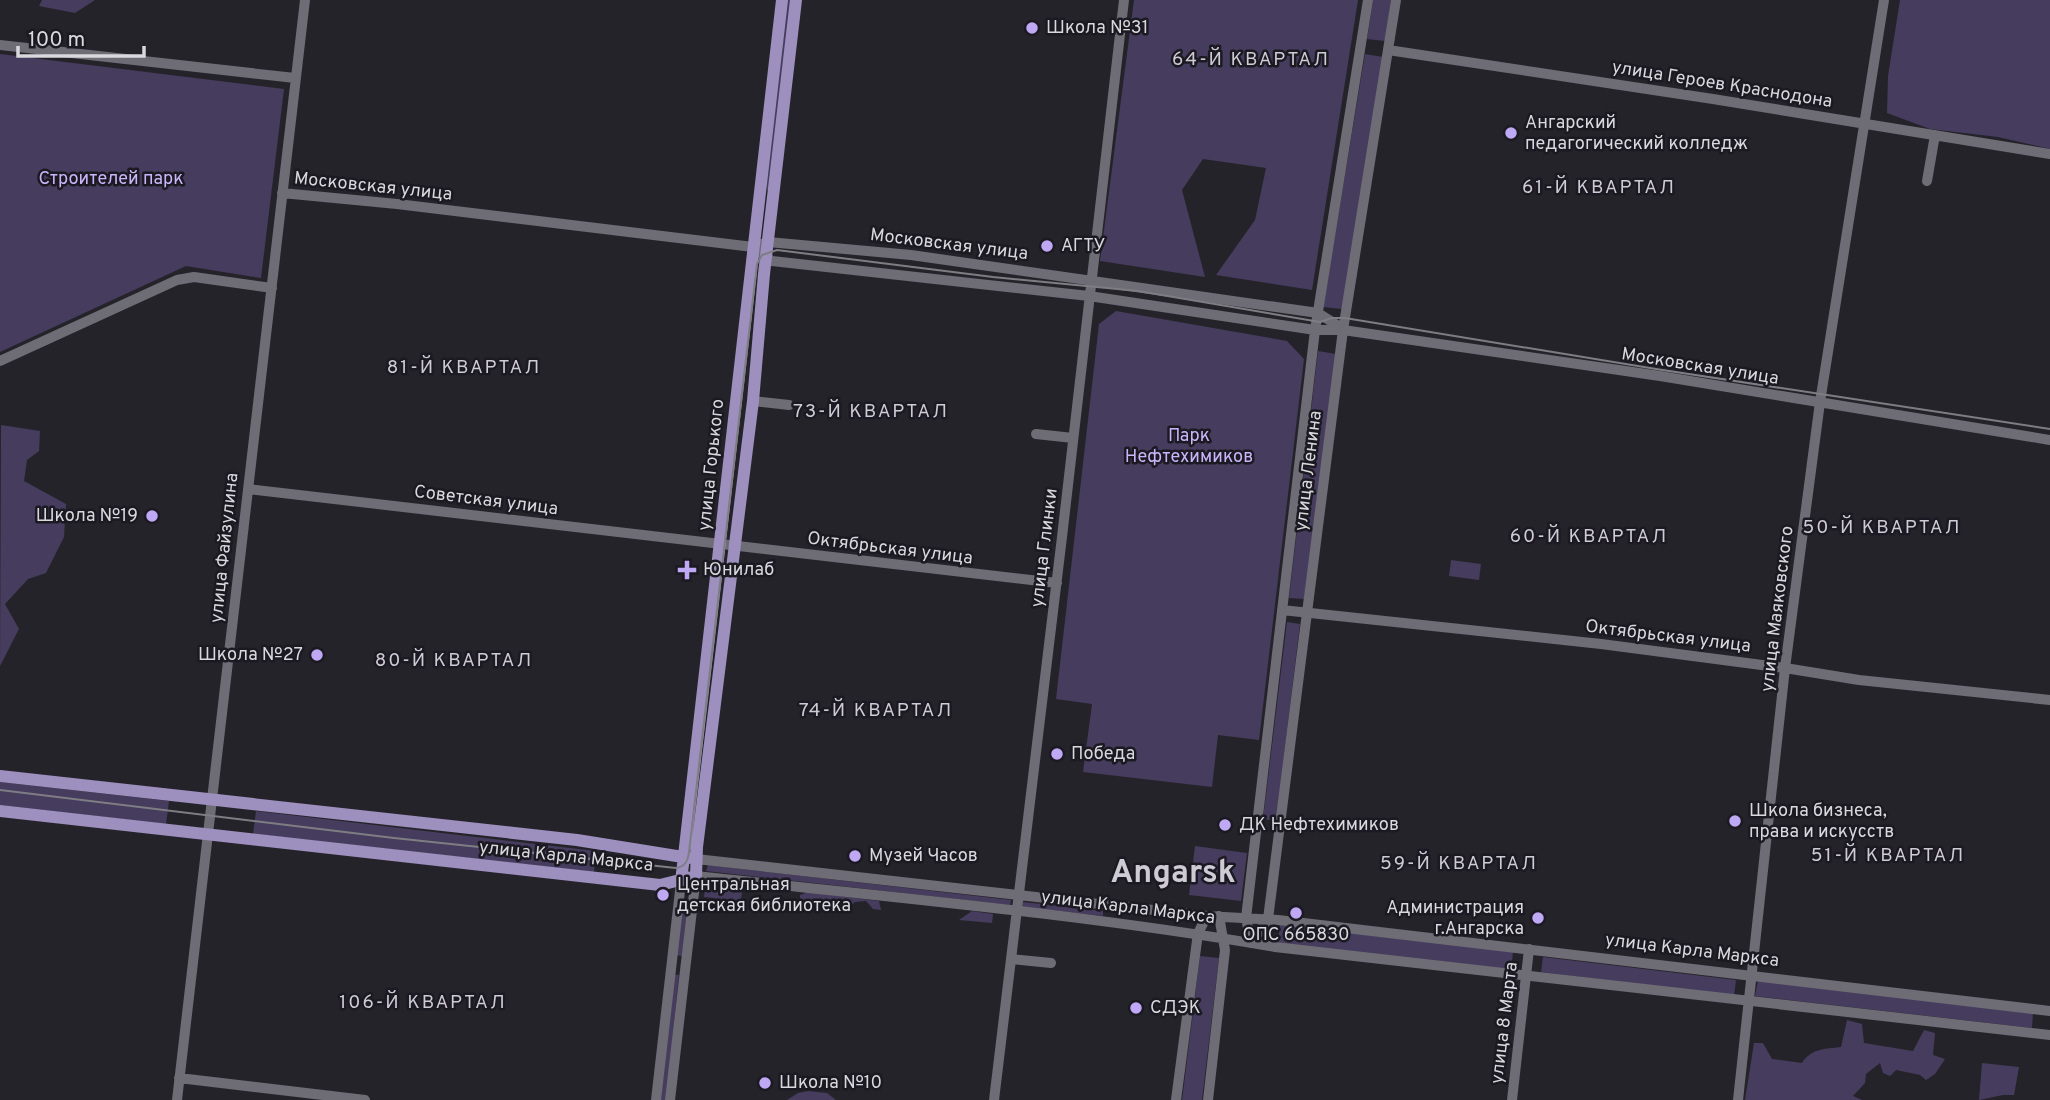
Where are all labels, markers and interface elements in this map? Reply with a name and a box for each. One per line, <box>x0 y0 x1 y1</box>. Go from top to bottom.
scale bar <box>18 14 144 58</box>
place label: Школа №31 <box>1046 17 1148 40</box>
marker: Школа №31 <box>1024 20 1040 36</box>
text: 100 m <box>28 27 85 54</box>
district label: 64-Й КВАРТАЛ <box>1172 47 1330 72</box>
street label: улица Героев Краснодона <box>1610 56 1834 114</box>
place label: Ангарский педагогический колледж <box>1525 112 1748 156</box>
marker: Ангарский педагогический колледж <box>1503 125 1519 141</box>
street label: Московская улица <box>293 167 453 207</box>
park label: Строителей парк <box>38 168 184 191</box>
district label: 61-Й КВАРТАЛ <box>1522 175 1676 200</box>
street label: Московская улица <box>869 224 1029 266</box>
place label: АГТУ <box>1061 235 1106 258</box>
marker: АГТУ <box>1039 238 1055 254</box>
street label: Московская улица <box>1620 343 1780 391</box>
district label: 81-Й КВАРТАЛ <box>387 355 541 380</box>
street label: улица Горького <box>694 398 730 532</box>
district label: 73-Й КВАРТАЛ <box>793 399 949 424</box>
street label: улица Ленина <box>1290 409 1328 533</box>
park label: Парк Нефтехимиков <box>1125 425 1253 469</box>
street label: улица Файзулина <box>206 472 244 624</box>
street label: Советская улица <box>413 481 559 521</box>
street label: улица Глинки <box>1026 487 1064 609</box>
place label: Школа №19 <box>36 505 138 528</box>
marker: Школа №19 <box>144 508 160 524</box>
district label: 50-Й КВАРТАЛ <box>1803 515 1961 540</box>
district label: 60-Й КВАРТАЛ <box>1510 524 1668 549</box>
street label: улица Маяковского <box>1756 525 1800 693</box>
street label: Октябрьская улица <box>806 527 974 571</box>
place label: Юнилаб <box>703 559 774 582</box>
marker: Юнилаб <box>677 560 697 580</box>
street label: Октябрьская улица <box>1584 615 1752 659</box>
place label: Школа №27 <box>198 644 303 667</box>
marker: Школа №27 <box>309 647 325 663</box>
district label: 80-Й КВАРТАЛ <box>375 648 533 673</box>
district label: 74-Й КВАРТАЛ <box>799 698 953 723</box>
place label: Победа <box>1071 743 1135 766</box>
marker: Победа <box>1049 746 1065 762</box>
place label: Школа бизнеса, права и искусств <box>1749 800 1894 844</box>
marker: Школа бизнеса, права и искусств <box>1727 813 1743 829</box>
place label: ДК Нефтехимиков <box>1239 814 1399 837</box>
marker: ДК Нефтехимиков <box>1217 817 1233 833</box>
street label: улица Карла Маркса <box>478 836 654 878</box>
district label: 51-Й КВАРТАЛ <box>1811 843 1965 868</box>
place label: Музей Часов <box>869 845 978 868</box>
marker: Музей Часов <box>847 848 863 864</box>
district label: 59-Й КВАРТАЛ <box>1380 851 1538 876</box>
district label: Angarsk <box>1110 854 1236 894</box>
place label: Центральная детская библиотека <box>677 874 851 918</box>
street label: улица Карла Маркса <box>1040 886 1216 930</box>
marker: Центральная детская библиотека <box>655 887 671 903</box>
place label: Администрация г.Ангарска <box>1386 897 1524 941</box>
marker: ОПС 665830 <box>1288 905 1304 921</box>
marker: Администрация г.Ангарска <box>1530 910 1546 926</box>
place label: ОПС 665830 <box>1242 924 1350 947</box>
street label: улица Карла Маркса <box>1604 929 1780 973</box>
street label: улица 8 Марта <box>1486 961 1524 1085</box>
district label: 106-Й КВАРТАЛ <box>339 990 507 1015</box>
place label: СДЭК <box>1150 997 1201 1020</box>
marker: СДЭК <box>1128 1000 1144 1016</box>
place label: Школа №10 <box>779 1072 882 1095</box>
marker: Школа №10 <box>757 1075 773 1091</box>

